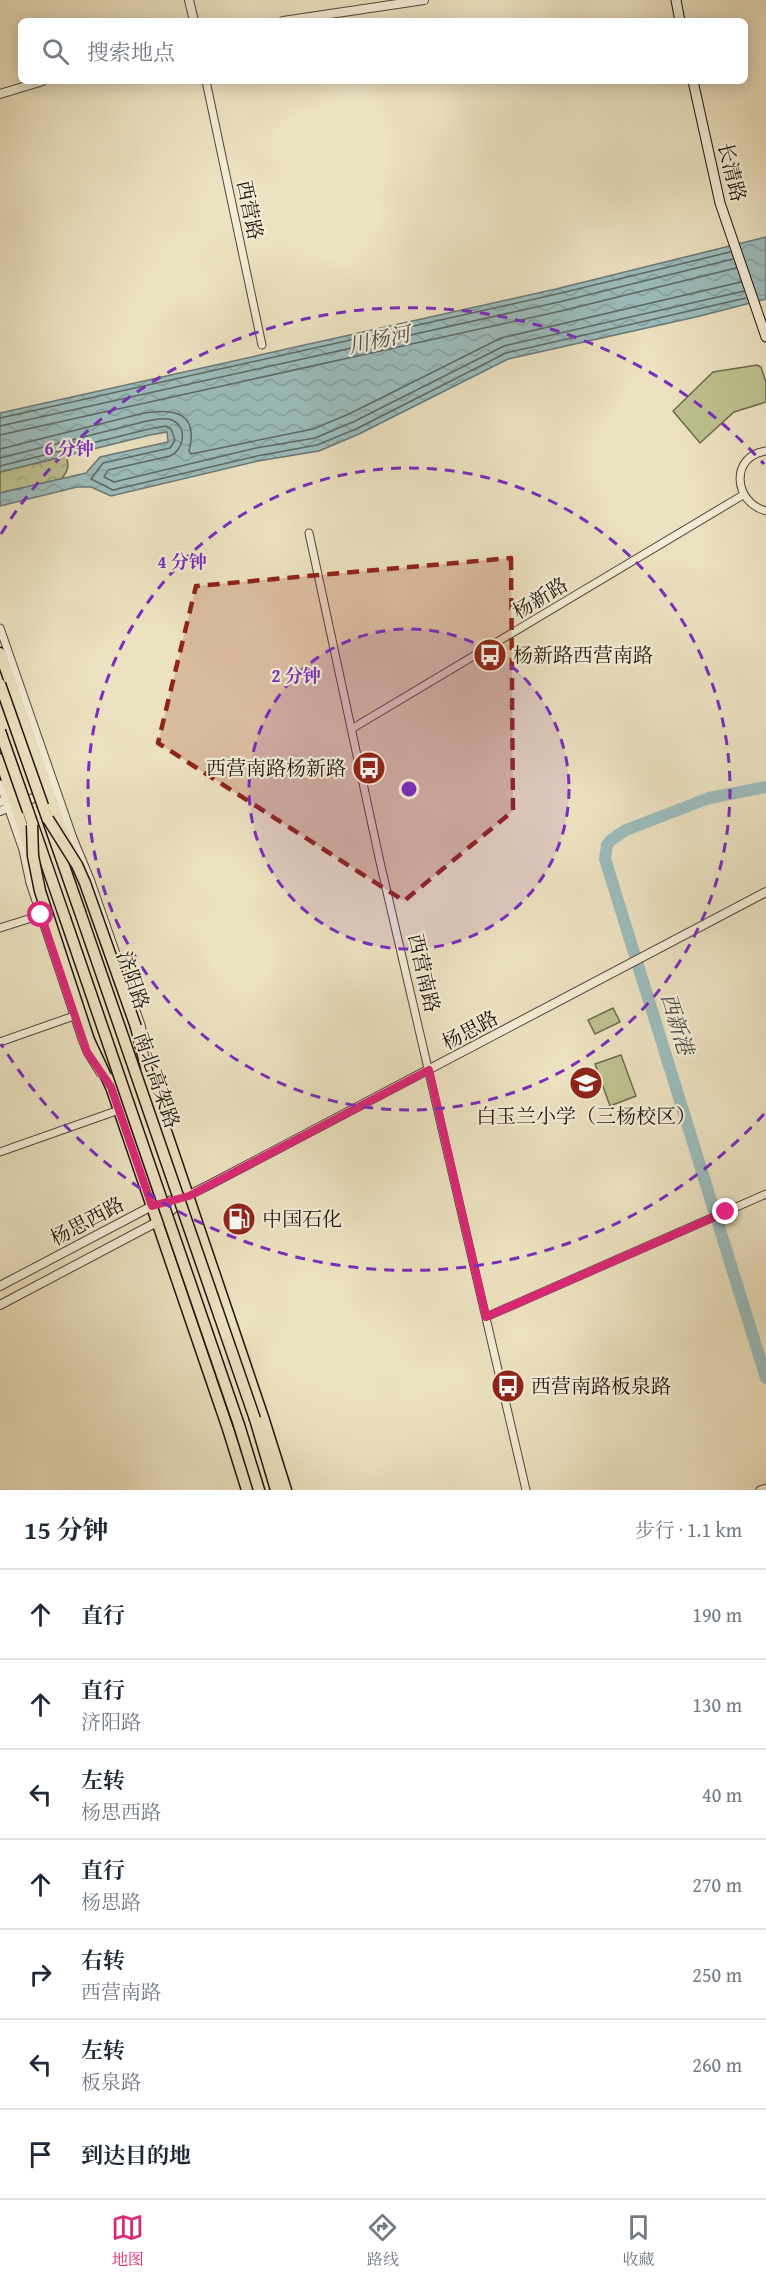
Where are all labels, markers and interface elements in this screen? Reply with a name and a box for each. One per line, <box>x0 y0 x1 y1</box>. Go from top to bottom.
search box <box>18 18 748 84</box>
icon: search <box>39 35 72 68</box>
text: 搜索地点 <box>87 36 175 68</box>
street label: 长清路 <box>711 139 754 204</box>
street label: 西营路 <box>230 178 271 242</box>
water label: 川杨河 <box>345 317 417 361</box>
text: 6 分钟 <box>44 435 94 462</box>
text: 4 分钟 <box>157 548 207 575</box>
street label: 杨新路 <box>507 570 573 625</box>
bus stop icon: 杨新路西营南路 <box>472 637 508 673</box>
place label: 杨新路西营南路 <box>513 640 653 669</box>
text: 2 分钟 <box>271 662 321 689</box>
bus stop icon: 西营南路杨新路 <box>351 750 387 786</box>
place label: 西营南路杨新路 <box>206 753 346 782</box>
centre of rings <box>399 779 419 799</box>
route start <box>27 901 53 927</box>
street label: 西营南路 <box>401 931 448 1015</box>
street label: 济阳路 <box>110 947 157 1013</box>
water label: 西新港 <box>653 989 702 1061</box>
street label: 杨思路 <box>436 1003 503 1056</box>
street label: 南北高架路 <box>127 1028 187 1132</box>
school or university icon: 白玉兰小学（三杨校区） <box>568 1065 604 1101</box>
place label: 白玉兰小学（三杨校区） <box>476 1101 696 1130</box>
street label: 杨思西路 <box>45 1189 129 1252</box>
route end <box>712 1198 738 1224</box>
fuel station icon: 中国石化 <box>221 1201 257 1237</box>
place label: 中国石化 <box>262 1204 342 1233</box>
bus stop icon: 西营南路板泉路 <box>490 1368 526 1404</box>
place label: 西营南路板泉路 <box>531 1371 671 1400</box>
text: 15 分钟 <box>24 1510 109 1549</box>
text: 步行 · 1.1 km <box>635 1515 742 1544</box>
icon: ahead <box>24 1598 57 1631</box>
text: 直行 <box>81 1599 125 1631</box>
text: 190 m <box>692 1600 742 1629</box>
text: 直行 <box>81 1674 125 1706</box>
icon: ahead <box>24 1688 57 1721</box>
text: 130 m <box>692 1690 742 1719</box>
text: 济阳路 <box>81 1707 141 1736</box>
text: 左转 <box>81 1764 125 1796</box>
icon: left <box>24 1778 57 1811</box>
text: 40 m <box>702 1780 742 1809</box>
text: 杨思西路 <box>81 1797 161 1826</box>
text: 直行 <box>81 1854 125 1886</box>
icon: ahead <box>24 1868 57 1901</box>
text: 270 m <box>692 1870 742 1899</box>
text: 杨思路 <box>81 1887 141 1916</box>
text: 右转 <box>81 1944 125 1976</box>
icon: right <box>24 1958 57 1991</box>
text: 250 m <box>692 1960 742 1989</box>
text: 西营南路 <box>81 1977 161 2006</box>
text: 左转 <box>81 2034 125 2066</box>
icon: left <box>24 2048 57 2081</box>
text: 260 m <box>692 2050 742 2079</box>
text: 板泉路 <box>81 2067 141 2096</box>
icon: arrive <box>24 2138 57 2171</box>
text: 到达目的地 <box>81 2139 191 2171</box>
tab: 地图 <box>111 2211 144 2271</box>
tab: 路线 <box>366 2211 399 2271</box>
tab: 收藏 <box>622 2211 655 2271</box>

